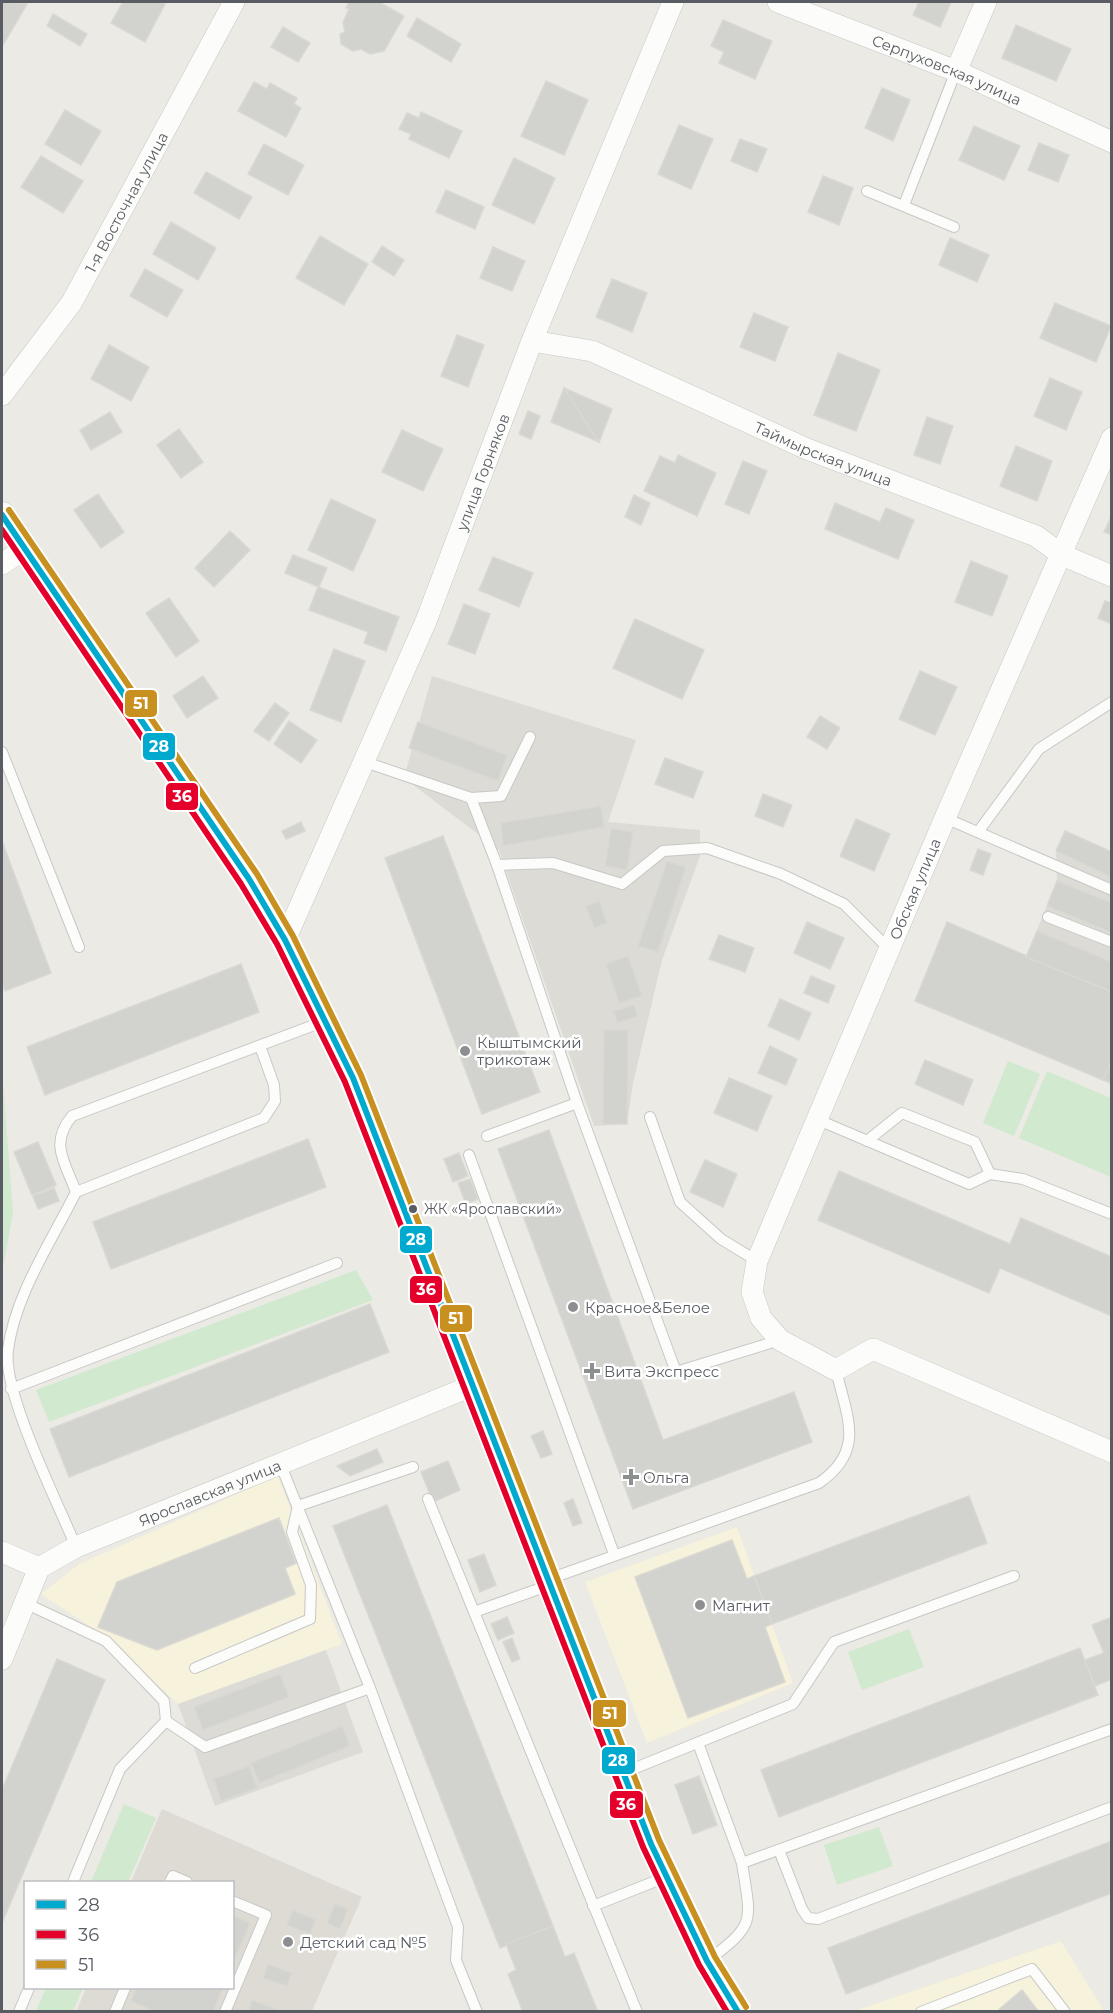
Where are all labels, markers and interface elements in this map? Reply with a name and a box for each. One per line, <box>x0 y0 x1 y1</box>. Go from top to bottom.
street label: Серпуховская улица <box>870 30 1025 109</box>
street label: 1-я Восточная улица <box>80 128 172 276</box>
street label: улица Горняков <box>451 411 513 534</box>
street label: Таймырская улица <box>752 417 895 490</box>
line badge: 51 <box>124 689 158 718</box>
text: 51 <box>133 694 149 713</box>
line badge: 28 <box>142 732 176 761</box>
text: 28 <box>149 737 169 756</box>
line badge: 36 <box>165 782 199 811</box>
text: 36 <box>171 787 192 806</box>
street label: Обская улица <box>885 835 945 943</box>
place label: Кыштымский трикотаж <box>477 1033 582 1069</box>
marker: Кыштымский трикотаж <box>458 1044 472 1058</box>
place label: ЖК «Ярославский» <box>424 1200 562 1218</box>
marker: ЖК «Ярославский» <box>407 1203 419 1215</box>
line badge: 28 <box>399 1225 433 1254</box>
text: 28 <box>406 1230 426 1249</box>
line badge: 36 <box>409 1275 443 1304</box>
text: 36 <box>415 1280 436 1299</box>
place label: Красное&Белое <box>585 1298 710 1317</box>
marker: Красное&Белое <box>566 1300 580 1314</box>
line badge: 51 <box>439 1304 473 1333</box>
text: 51 <box>448 1309 464 1328</box>
place label: Вита Экспресс <box>604 1362 719 1381</box>
marker: Вита Экспресс <box>585 1364 599 1378</box>
street label: Ярославская улица <box>136 1455 284 1530</box>
place label: Ольга <box>643 1468 689 1487</box>
marker: Ольга <box>624 1470 638 1484</box>
place label: Магнит <box>712 1596 771 1615</box>
marker: Магнит <box>693 1598 707 1612</box>
line badge: 51 <box>592 1699 627 1728</box>
text: 51 <box>602 1704 618 1723</box>
line badge: 28 <box>601 1746 636 1775</box>
text: 28 <box>608 1751 628 1770</box>
line badge: 36 <box>609 1790 644 1819</box>
text: 36 <box>615 1795 636 1814</box>
legend <box>24 1881 234 1989</box>
text: 28 <box>78 1894 100 1916</box>
text: 36 <box>78 1924 99 1946</box>
place label: Детский сад №5 <box>300 1933 426 1952</box>
marker: Детский сад №5 <box>281 1935 295 1949</box>
text: 51 <box>78 1954 95 1976</box>

